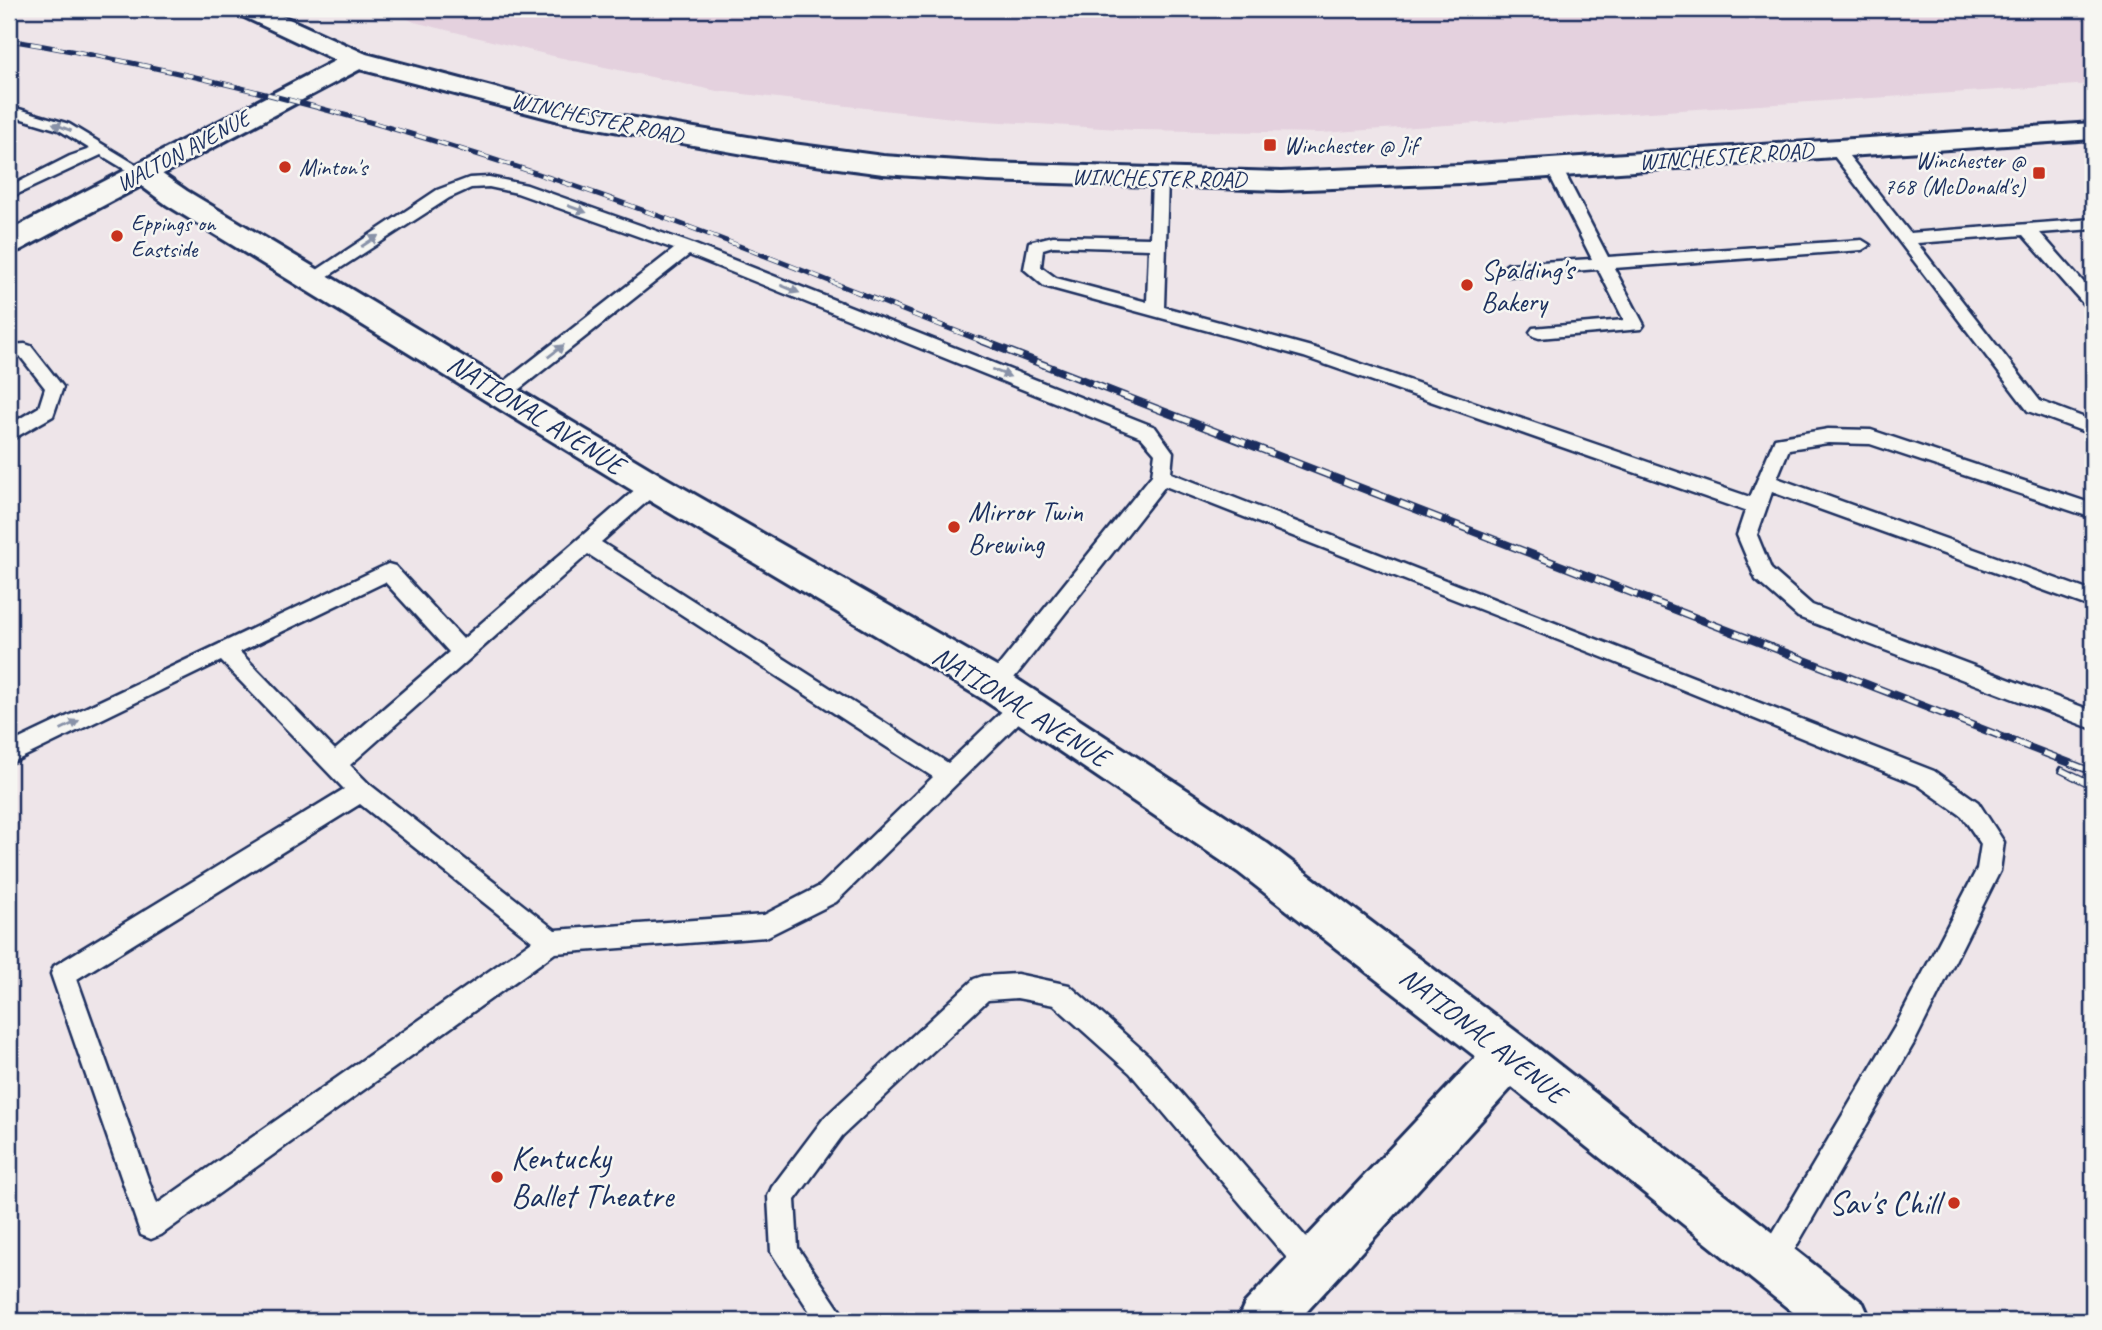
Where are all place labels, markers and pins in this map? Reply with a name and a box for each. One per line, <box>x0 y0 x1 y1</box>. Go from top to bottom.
place label: Winchester @ Jif <box>1284 131 1423 160</box>
marker: Winchester @ Jif <box>1262 137 1278 153</box>
place label: Winchester @ 768 (McDonald's) <box>1884 146 2026 201</box>
place label: Minton's <box>299 153 369 182</box>
marker: Minton's <box>277 159 293 175</box>
marker: Winchester @ 768 (McDonald's) <box>2031 165 2047 181</box>
place label: Eppings on Eastside <box>131 209 217 264</box>
marker: Eppings on Eastside <box>109 228 125 244</box>
place label: Spalding's Bakery <box>1481 252 1576 319</box>
marker: Spalding's Bakery <box>1459 277 1475 293</box>
place label: Mirror Twin Brewing <box>968 494 1083 561</box>
marker: Mirror Twin Brewing <box>946 519 962 535</box>
place label: Kentucky Ballet Theatre <box>511 1137 675 1217</box>
marker: Kentucky Ballet Theatre <box>489 1169 505 1185</box>
place label: Sav's Chill <box>1829 1182 1945 1224</box>
marker: Sav's Chill <box>1946 1195 1962 1211</box>

